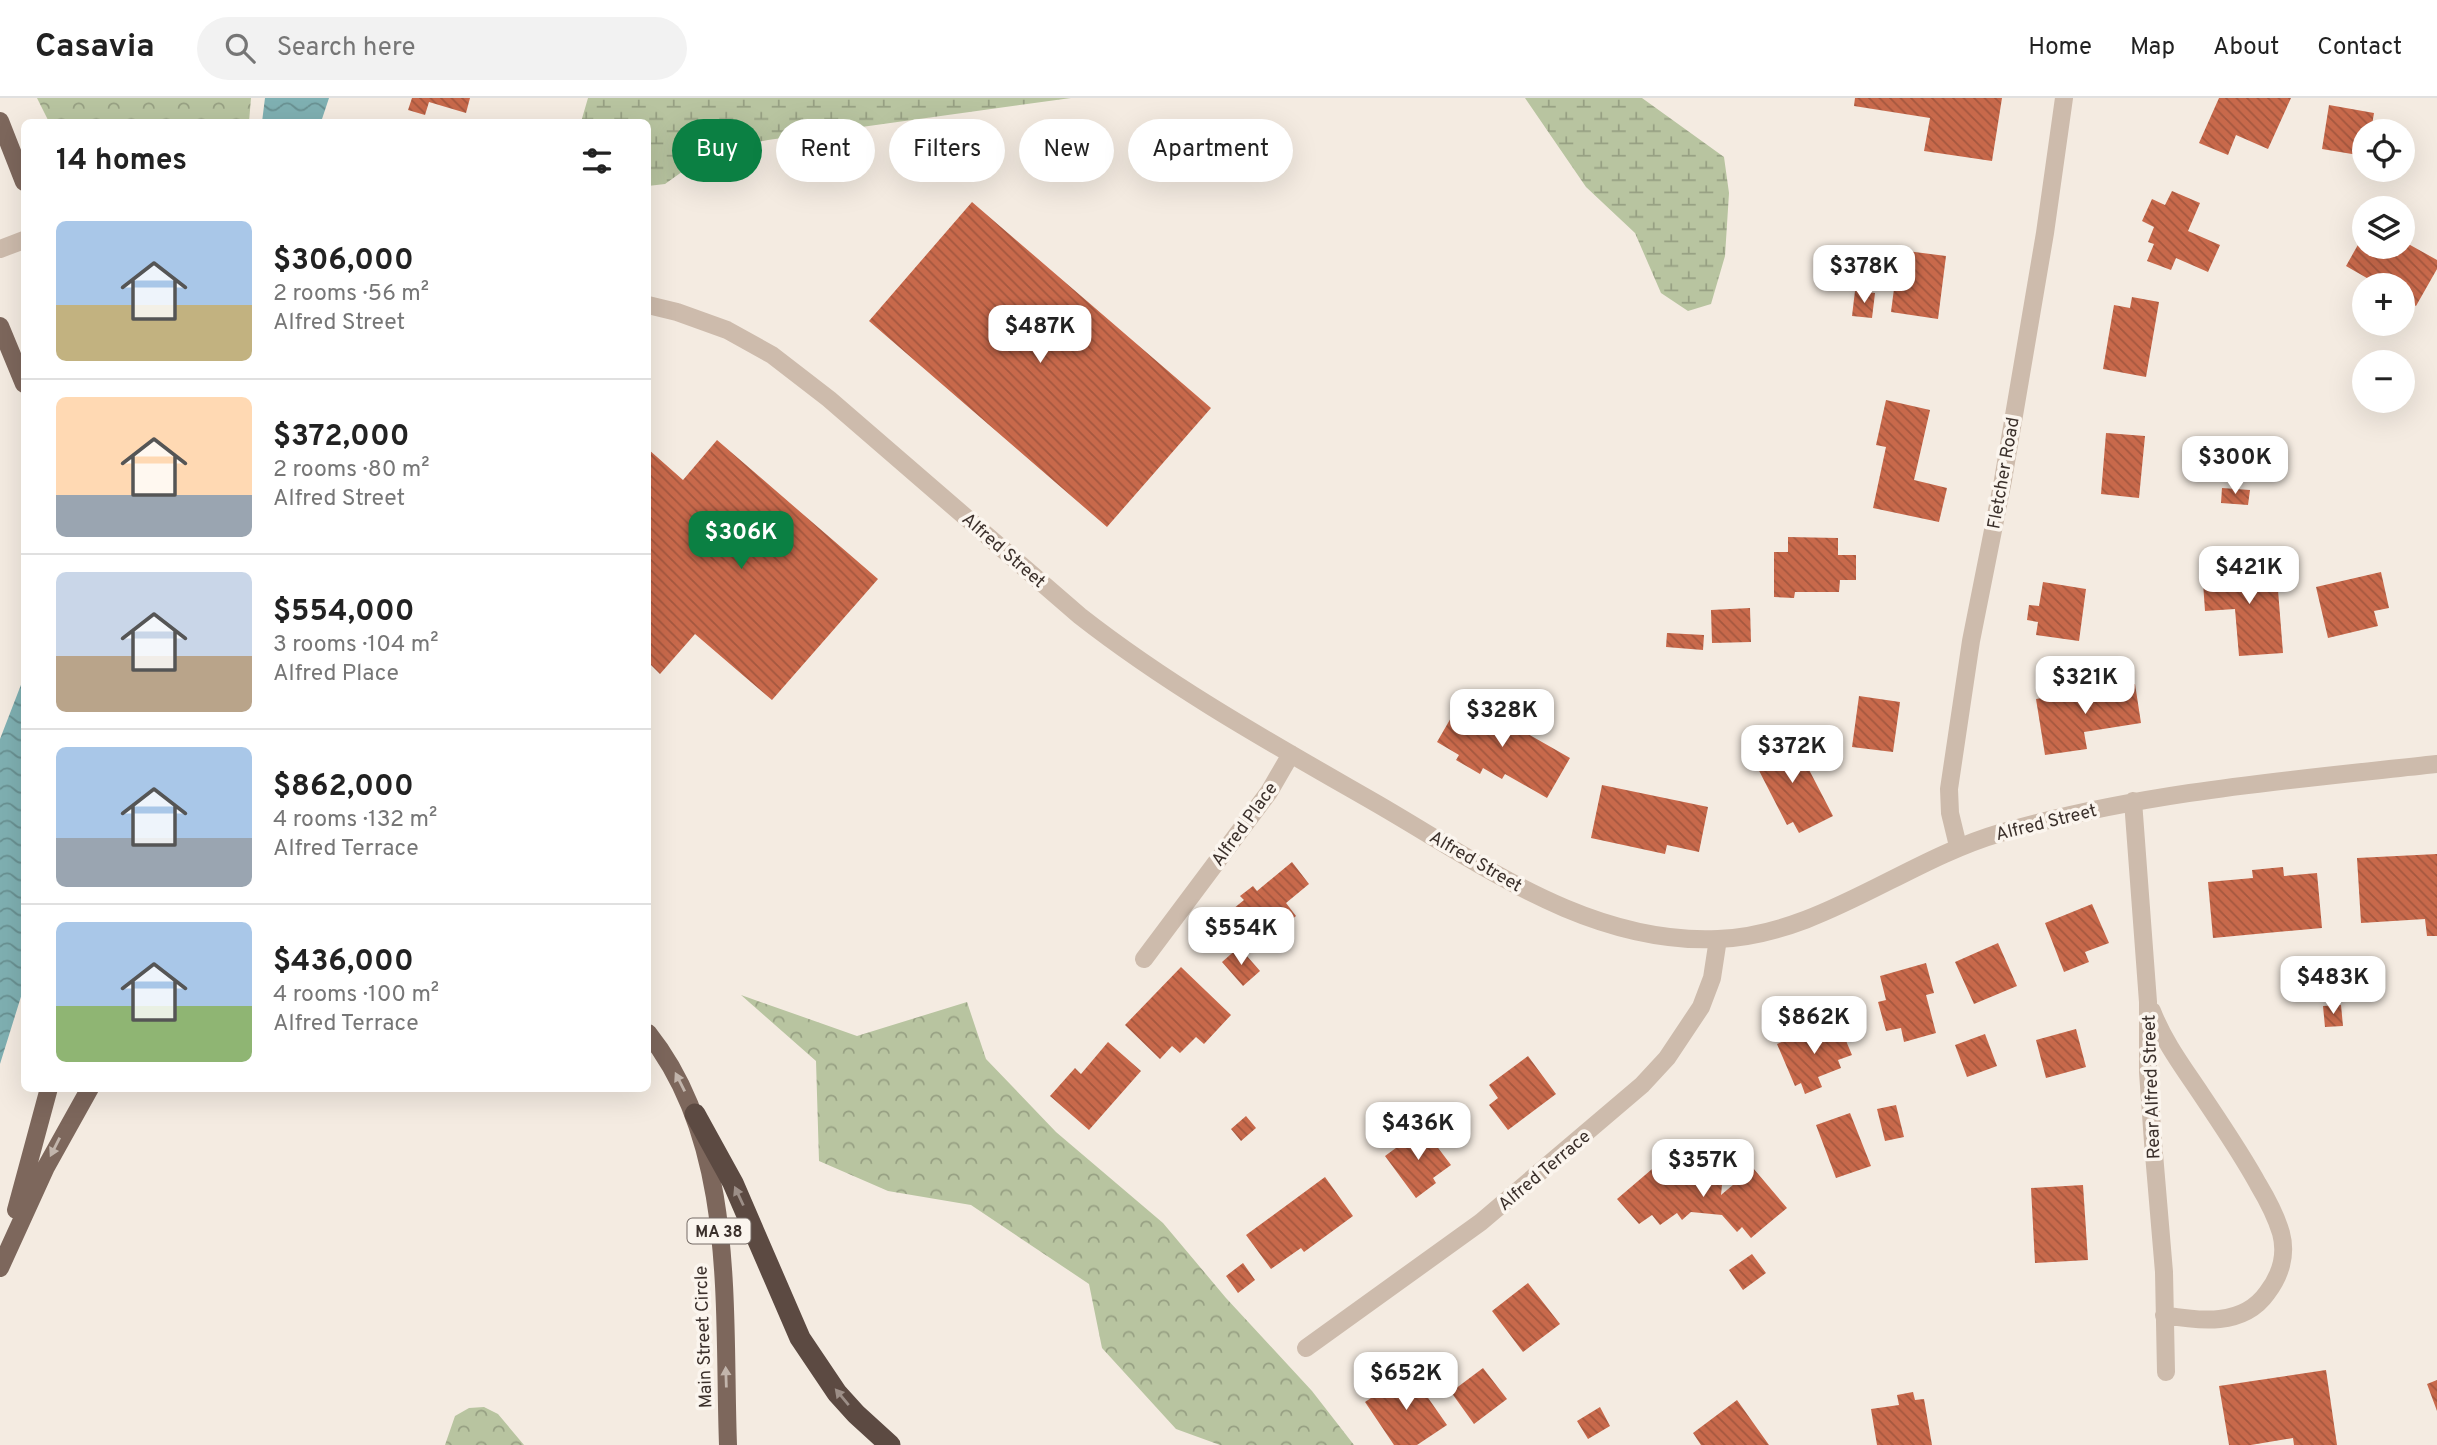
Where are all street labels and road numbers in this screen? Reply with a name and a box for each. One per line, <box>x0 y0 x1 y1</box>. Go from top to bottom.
street label: Fletcher Road <box>1983 416 2026 531</box>
street label: Alfred Street <box>956 509 1050 594</box>
street label: Alfred Place <box>1207 778 1283 871</box>
street label: Alfred Street <box>1993 800 2099 847</box>
street label: Alfred Street <box>1425 826 1526 898</box>
street label: Rear Alfred Street <box>2138 1014 2167 1160</box>
street label: Alfred Terrace <box>1494 1126 1596 1217</box>
road number: MA 38 <box>688 1218 750 1244</box>
street label: Main Street Circle <box>691 1265 718 1408</box>

